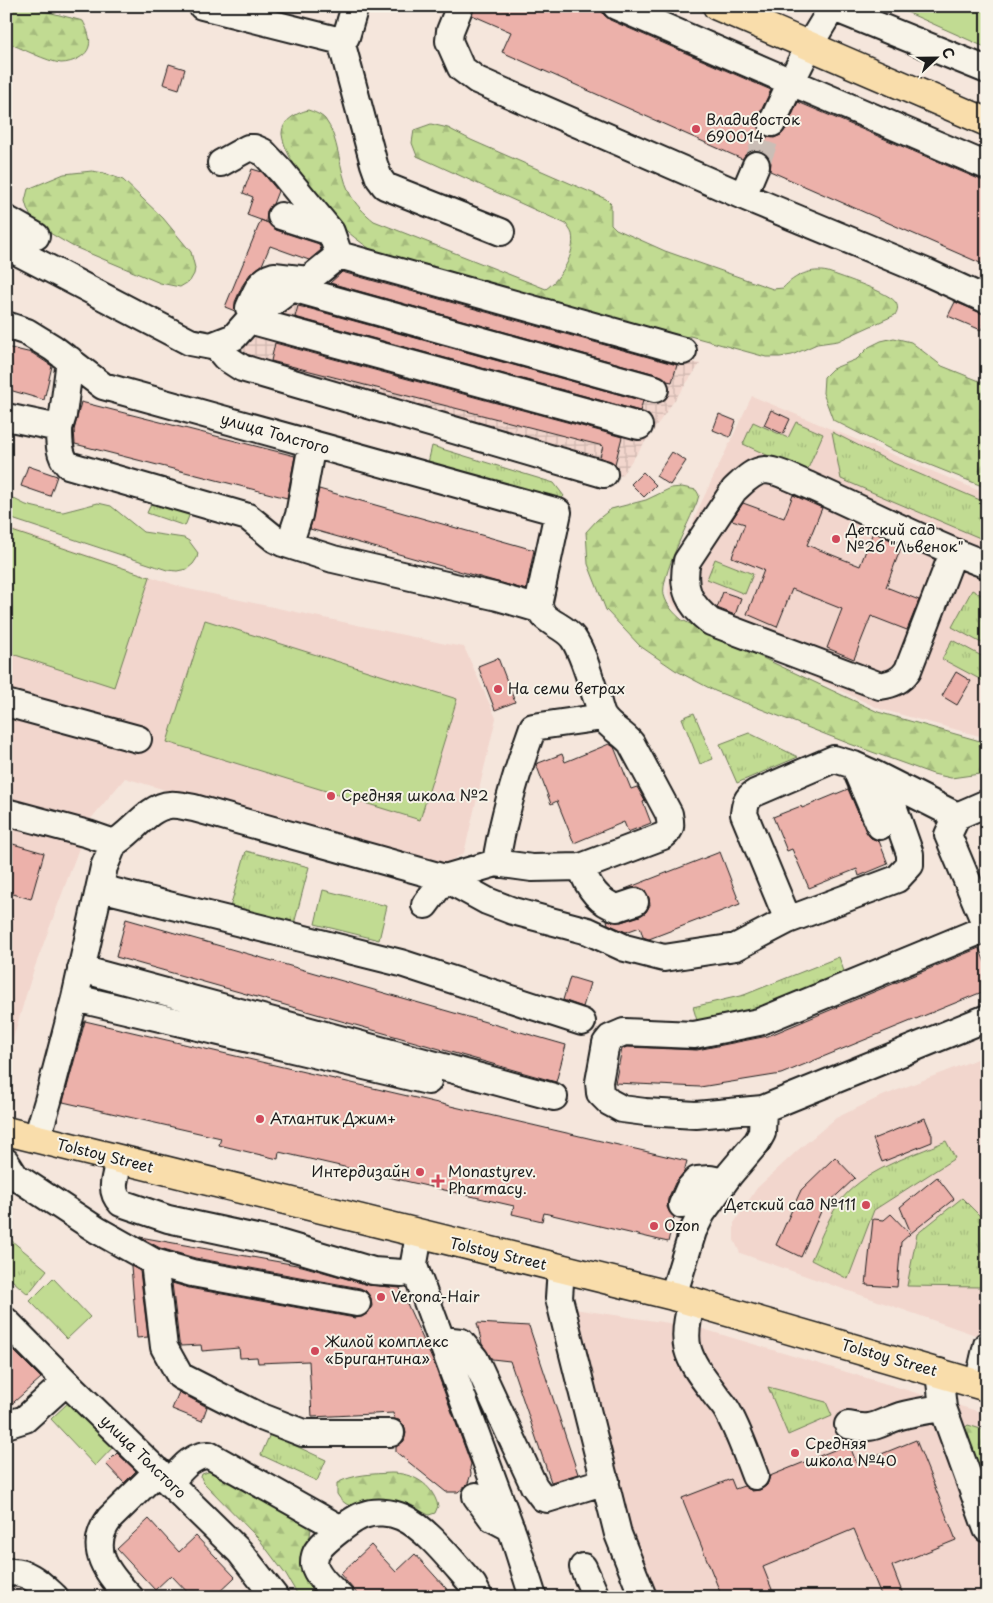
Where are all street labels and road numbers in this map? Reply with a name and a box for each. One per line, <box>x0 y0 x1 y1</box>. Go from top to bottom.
street label: улица Толстого <box>218 406 333 459</box>
street label: Tolstoy Street <box>55 1131 156 1178</box>
street label: Tolstoy Street <box>448 1230 549 1275</box>
street label: Tolstoy Street <box>839 1332 940 1381</box>
street label: улица Толстого <box>96 1409 192 1503</box>

